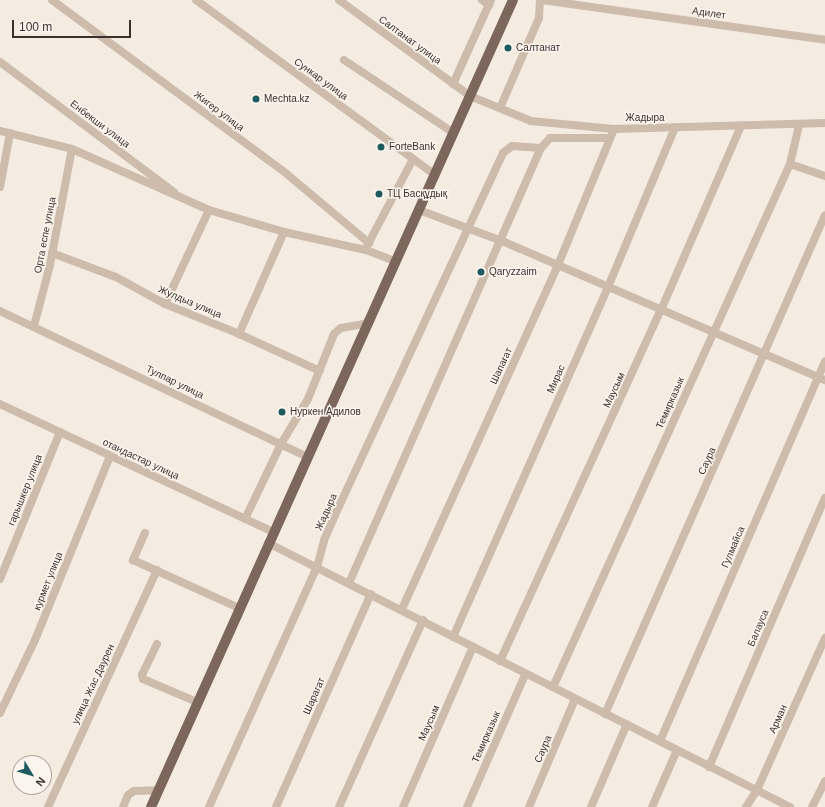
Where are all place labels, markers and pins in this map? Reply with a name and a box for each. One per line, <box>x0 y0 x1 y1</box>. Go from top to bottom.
place label: Салтанат <box>516 42 560 54</box>
marker: Салтанат <box>503 43 513 53</box>
place label: Mechta.kz <box>264 93 310 105</box>
marker: Mechta.kz <box>251 94 261 104</box>
place label: ForteBank <box>389 141 435 153</box>
marker: ForteBank <box>376 142 386 152</box>
place label: ТЦ Басқұдық <box>387 188 447 200</box>
marker: ТЦ Басқұдық <box>374 189 384 199</box>
place label: Qaryzzaim <box>489 266 537 278</box>
marker: Qaryzzaim <box>476 267 486 277</box>
place label: Нуркен Адилов <box>290 406 361 418</box>
marker: Нуркен Адилов <box>277 407 287 417</box>

